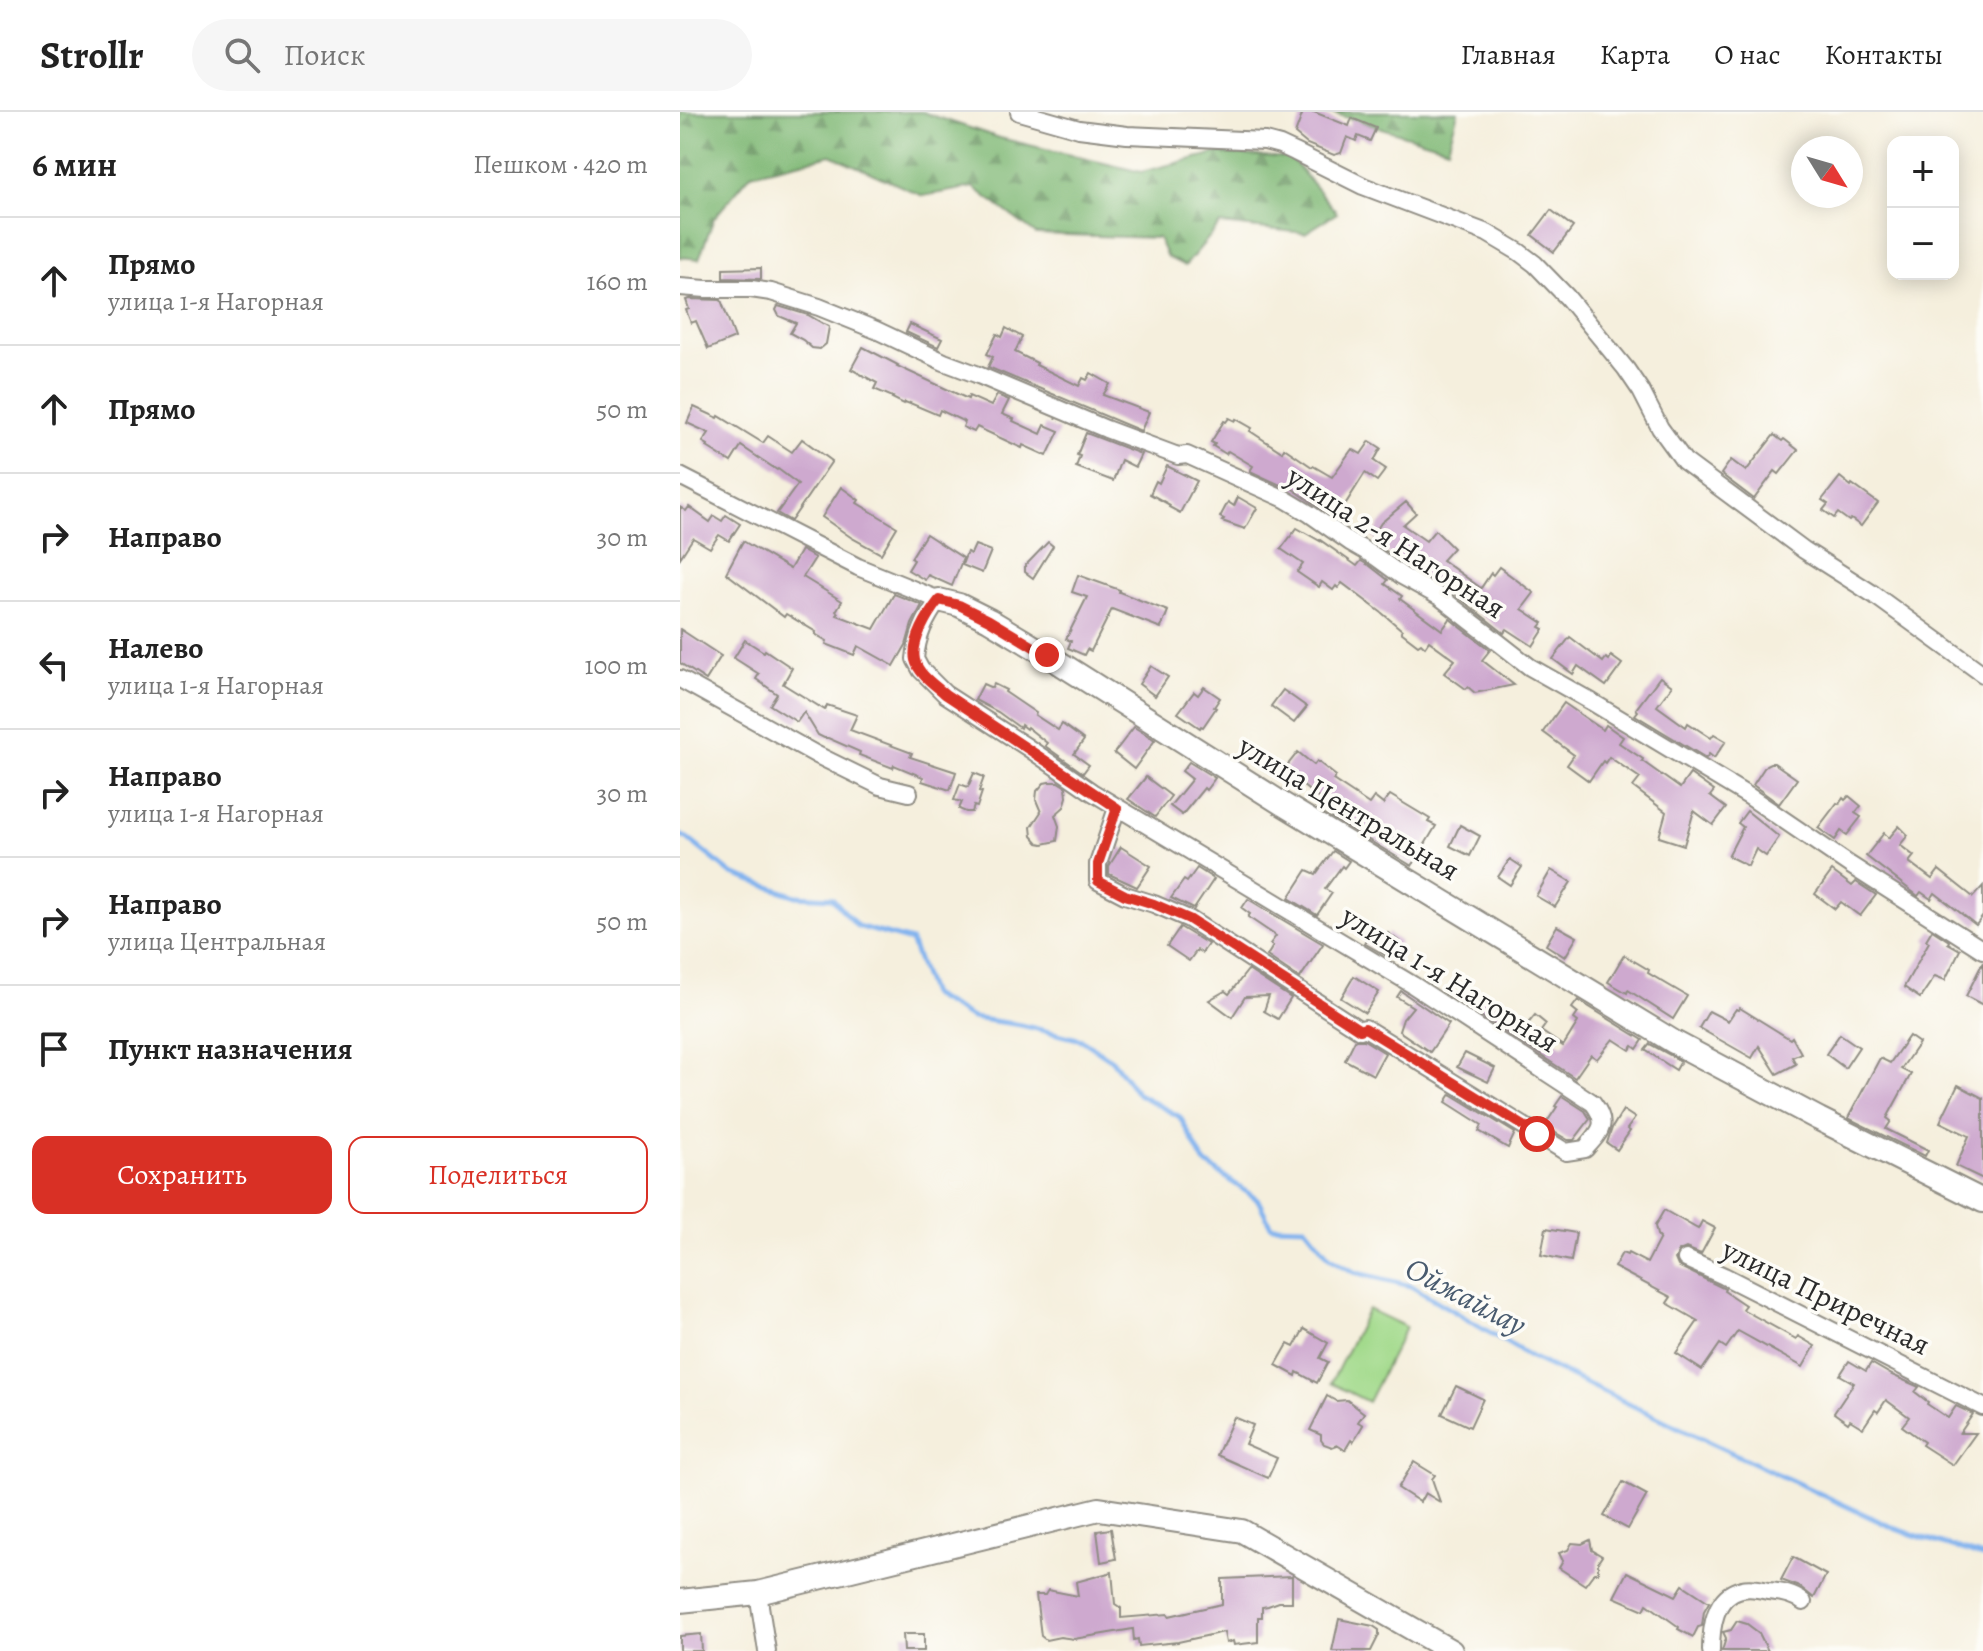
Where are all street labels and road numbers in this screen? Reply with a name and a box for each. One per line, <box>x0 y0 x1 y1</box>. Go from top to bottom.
street label: улица 2-я Нагорная <box>1278 456 1513 628</box>
street label: улица Центральная <box>1230 726 1467 890</box>
street label: улица 1-я Нагорная <box>1333 896 1566 1062</box>
street label: улица Приречная <box>1714 1229 1937 1365</box>

